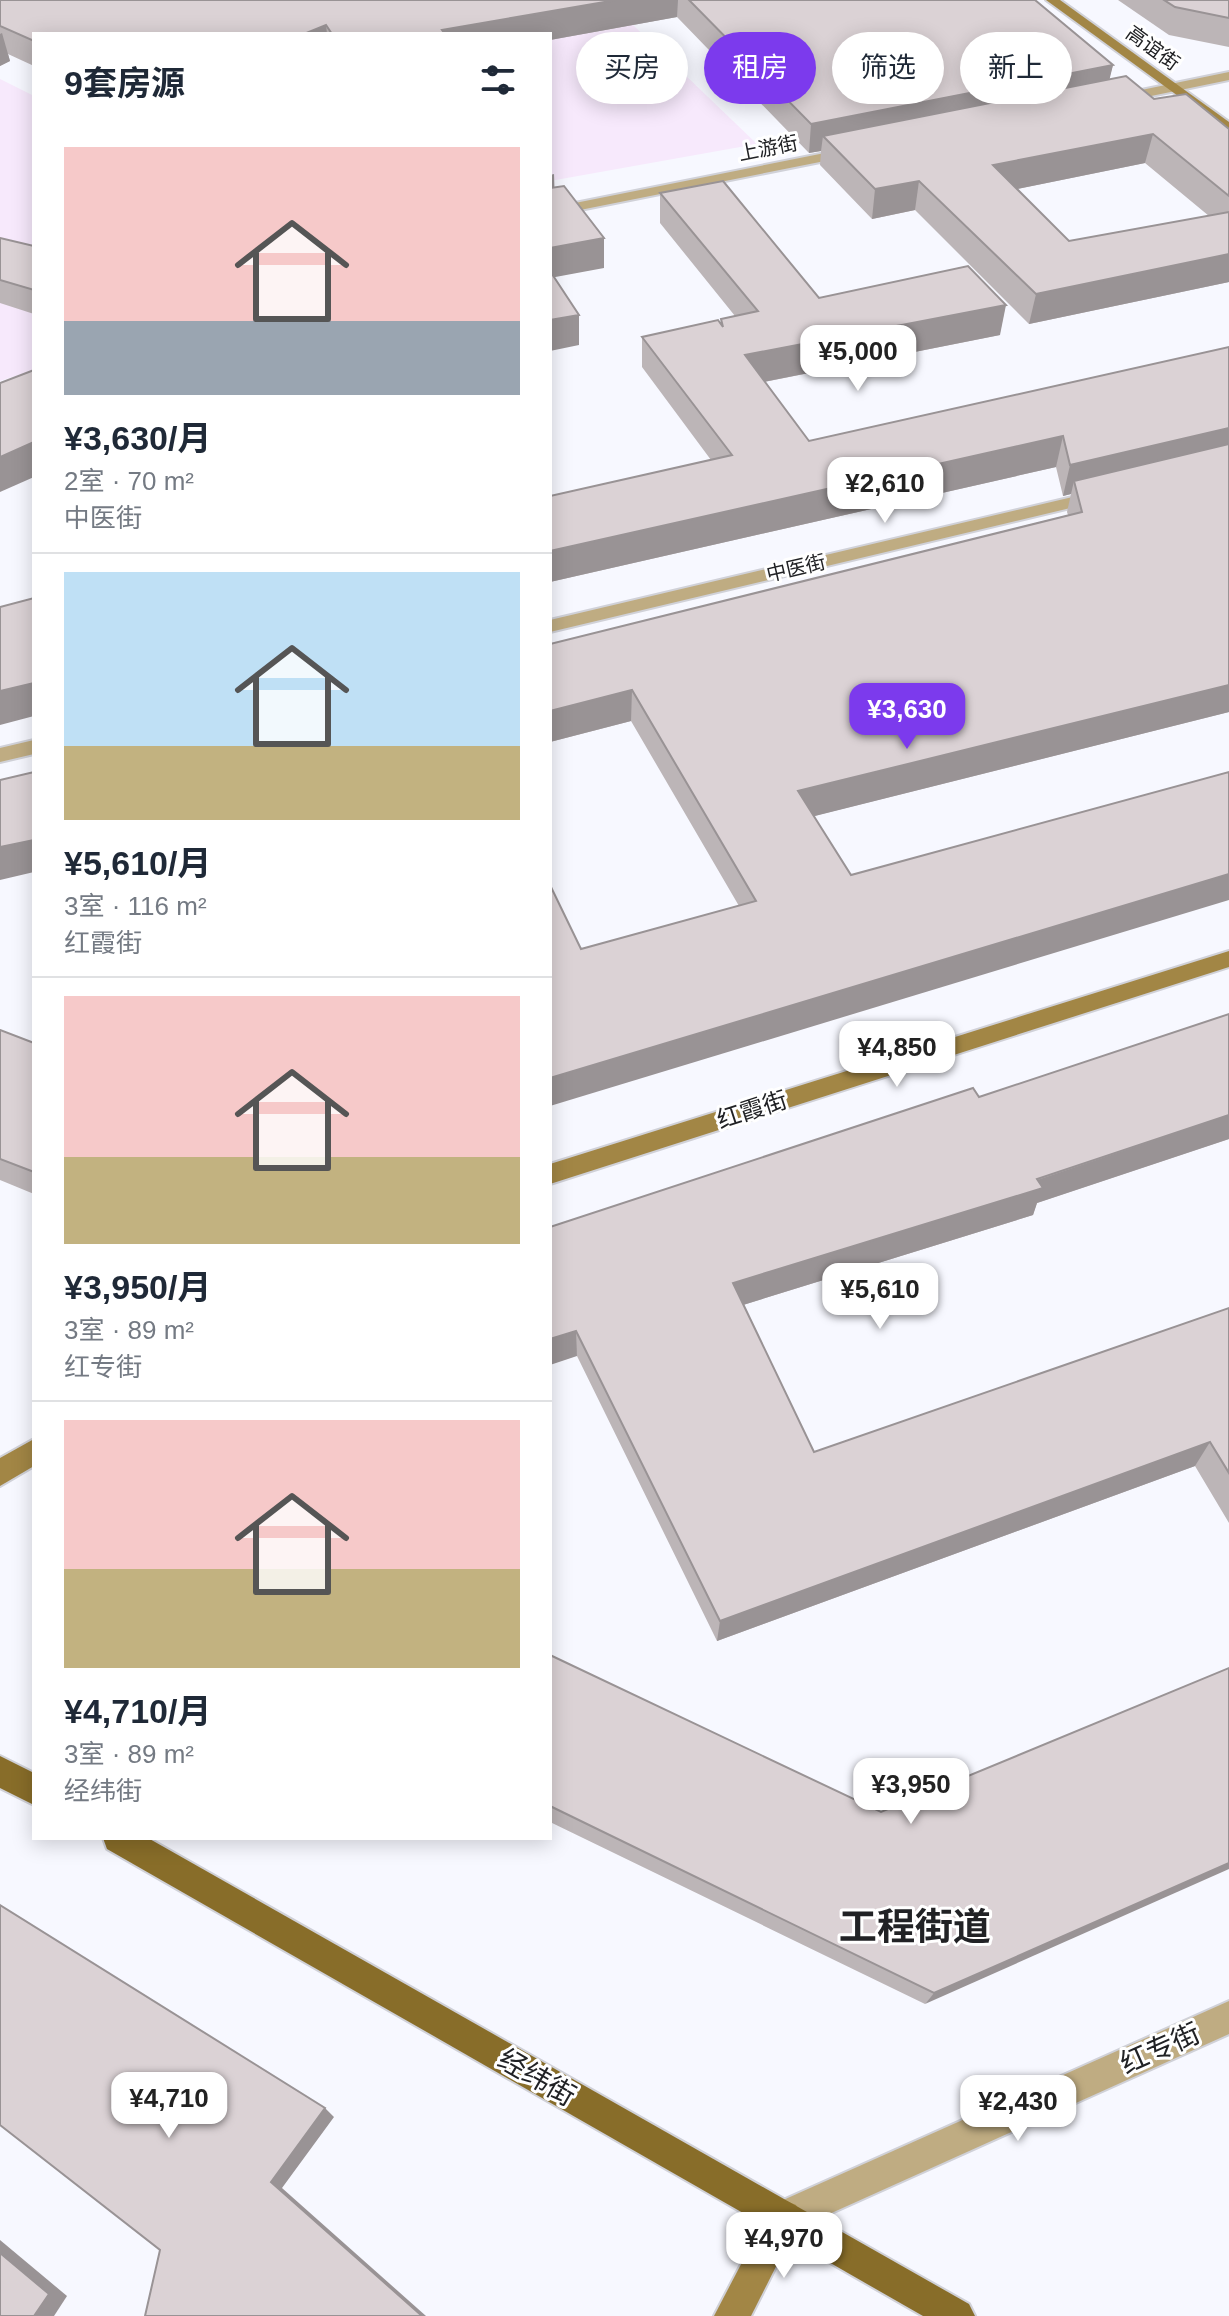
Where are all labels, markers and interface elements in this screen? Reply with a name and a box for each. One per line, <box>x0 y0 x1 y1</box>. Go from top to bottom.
street label: 高谊街 <box>1122 21 1184 75</box>
chip: 买房 <box>576 32 688 104</box>
chip: 租房 <box>704 32 816 104</box>
chip: 筛选 <box>832 32 944 104</box>
chip: 新上 <box>960 32 1072 104</box>
icon: filters <box>476 58 520 102</box>
text: 9套房源 <box>64 64 185 102</box>
street label: 上游街 <box>736 131 800 165</box>
icon: home <box>220 199 364 343</box>
pin: ¥5,000 <box>793 325 923 393</box>
text: ¥5,000 <box>818 336 898 366</box>
text: ¥3,630/月 <box>64 419 211 457</box>
pin: ¥2,610 <box>820 457 950 525</box>
text: 2室 · 70 m² <box>64 466 194 496</box>
text: ¥2,610 <box>845 468 925 498</box>
text: 中医街 <box>64 503 142 533</box>
street label: 中医街 <box>764 551 828 585</box>
icon: home <box>220 624 364 768</box>
pin: ¥3,630 <box>842 683 972 751</box>
text: ¥3,630 <box>867 694 947 724</box>
text: ¥5,610/月 <box>64 844 211 882</box>
text: 3室 · 116 m² <box>64 891 207 921</box>
text: 红霞街 <box>64 928 142 958</box>
pin: ¥4,850 <box>832 1021 962 1089</box>
text: ¥4,850 <box>857 1032 937 1062</box>
icon: home <box>220 1048 364 1192</box>
street label: 红霞街 <box>713 1086 790 1133</box>
pin: ¥5,610 <box>815 1263 945 1331</box>
text: ¥3,950/月 <box>64 1268 211 1306</box>
text: ¥5,610 <box>840 1274 920 1304</box>
text: 3室 · 89 m² <box>64 1315 194 1345</box>
text: 红专街 <box>64 1352 142 1382</box>
icon: home <box>220 1472 364 1616</box>
text: ¥4,710/月 <box>64 1692 211 1730</box>
text: 3室 · 89 m² <box>64 1739 194 1769</box>
pin: ¥3,950 <box>846 1758 976 1826</box>
text: ¥3,950 <box>871 1769 951 1799</box>
text: 经纬街 <box>64 1776 142 1806</box>
district label: 工程街道 <box>839 1906 991 1948</box>
street label: 红专街 <box>1116 2017 1205 2080</box>
street label: 经纬街 <box>493 2043 581 2112</box>
pin: ¥4,710 <box>104 2072 234 2140</box>
pin: ¥2,430 <box>953 2075 1083 2143</box>
text: ¥4,710 <box>129 2083 209 2113</box>
text: ¥2,430 <box>978 2086 1058 2116</box>
pin: ¥4,970 <box>719 2212 849 2280</box>
text: ¥4,970 <box>744 2223 824 2253</box>

